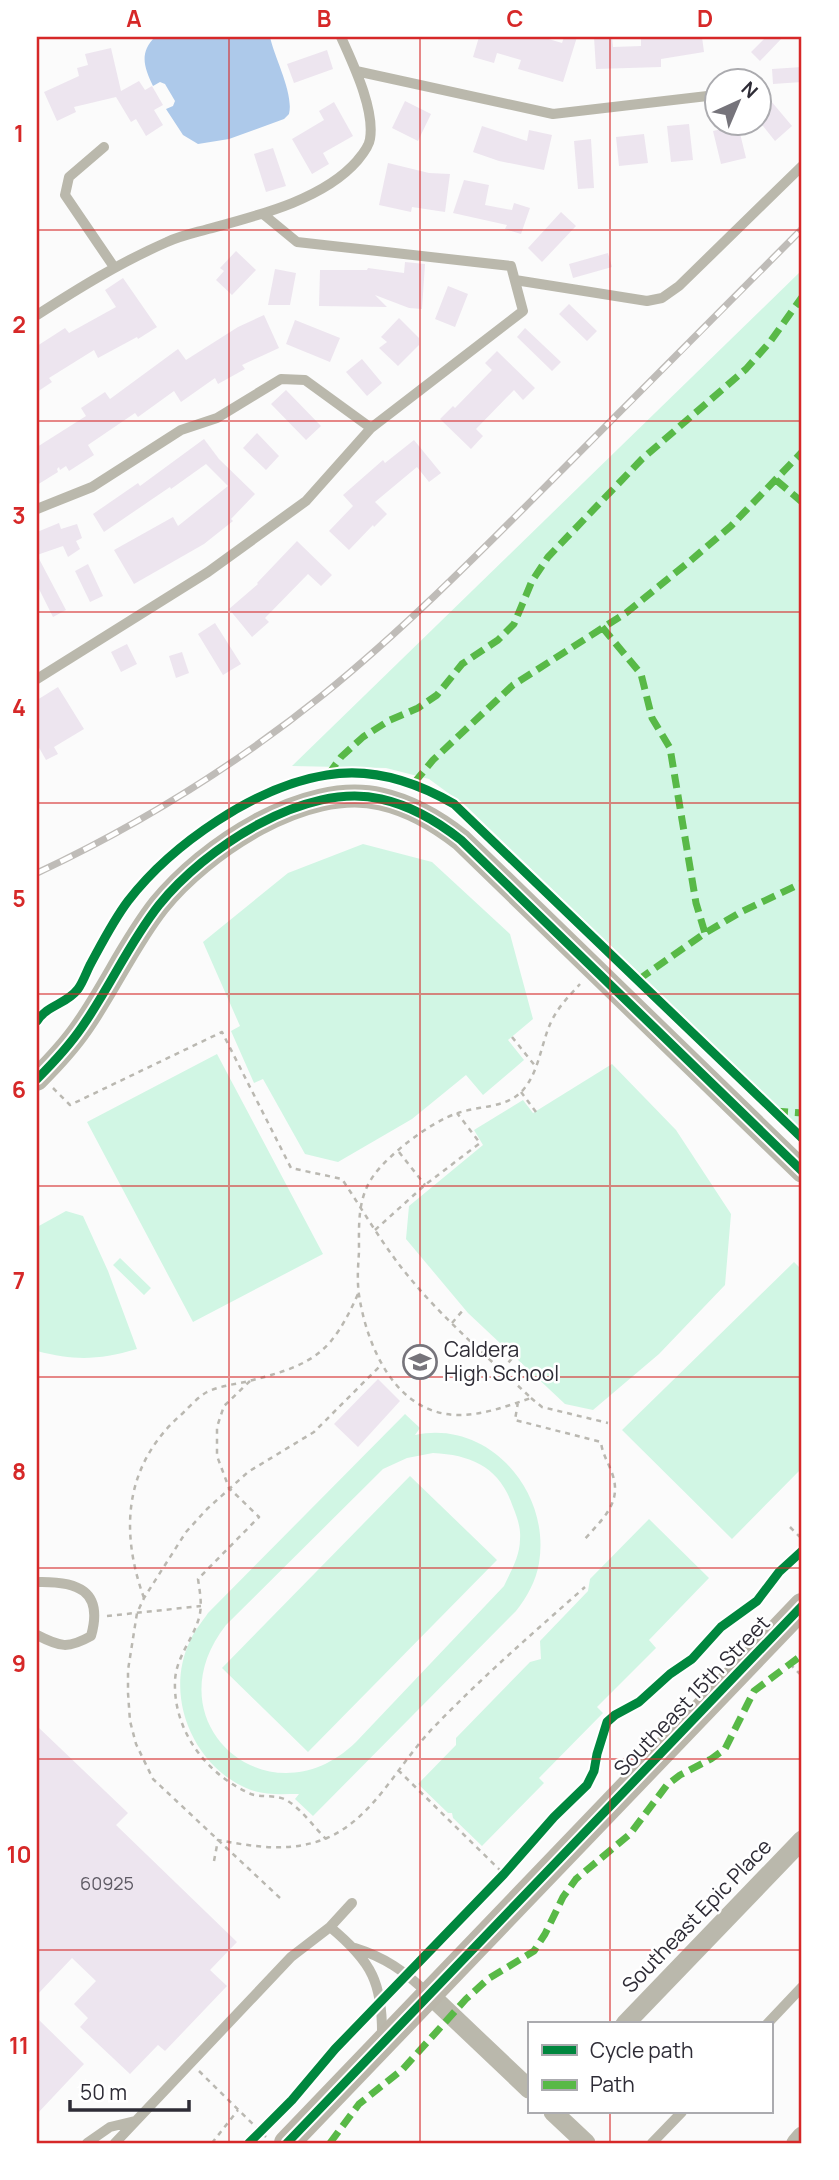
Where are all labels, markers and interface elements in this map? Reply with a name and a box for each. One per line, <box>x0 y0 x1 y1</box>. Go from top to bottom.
text: A <box>126 2 142 34</box>
text: B <box>317 2 331 34</box>
text: C <box>507 2 524 34</box>
text: D <box>697 2 713 34</box>
north arrow <box>702 66 772 136</box>
text: N <box>736 76 764 104</box>
text: 1 <box>14 117 24 149</box>
text: 2 <box>12 308 26 340</box>
text: 3 <box>12 499 26 531</box>
text: 4 <box>12 691 26 723</box>
text: 5 <box>12 882 26 914</box>
text: 6 <box>12 1073 26 1105</box>
text: 7 <box>13 1264 25 1296</box>
place label: Caldera High School <box>444 1335 559 1387</box>
school or university icon: Caldera High School <box>401 1343 439 1381</box>
text: 8 <box>12 1455 26 1487</box>
street label: Southeast 15th Street <box>607 1609 775 1782</box>
text: 9 <box>12 1647 26 1679</box>
street label: Southeast Epic Place <box>615 1832 777 1998</box>
text: 10 <box>6 1838 32 1870</box>
house number: 60925 <box>80 1871 134 1895</box>
legend <box>528 2022 772 2114</box>
text: 11 <box>9 2029 29 2061</box>
text: Cycle path <box>590 2036 693 2064</box>
scale bar <box>70 2068 189 2112</box>
text: Path <box>590 2070 635 2098</box>
text: 50 m <box>80 2078 127 2106</box>

